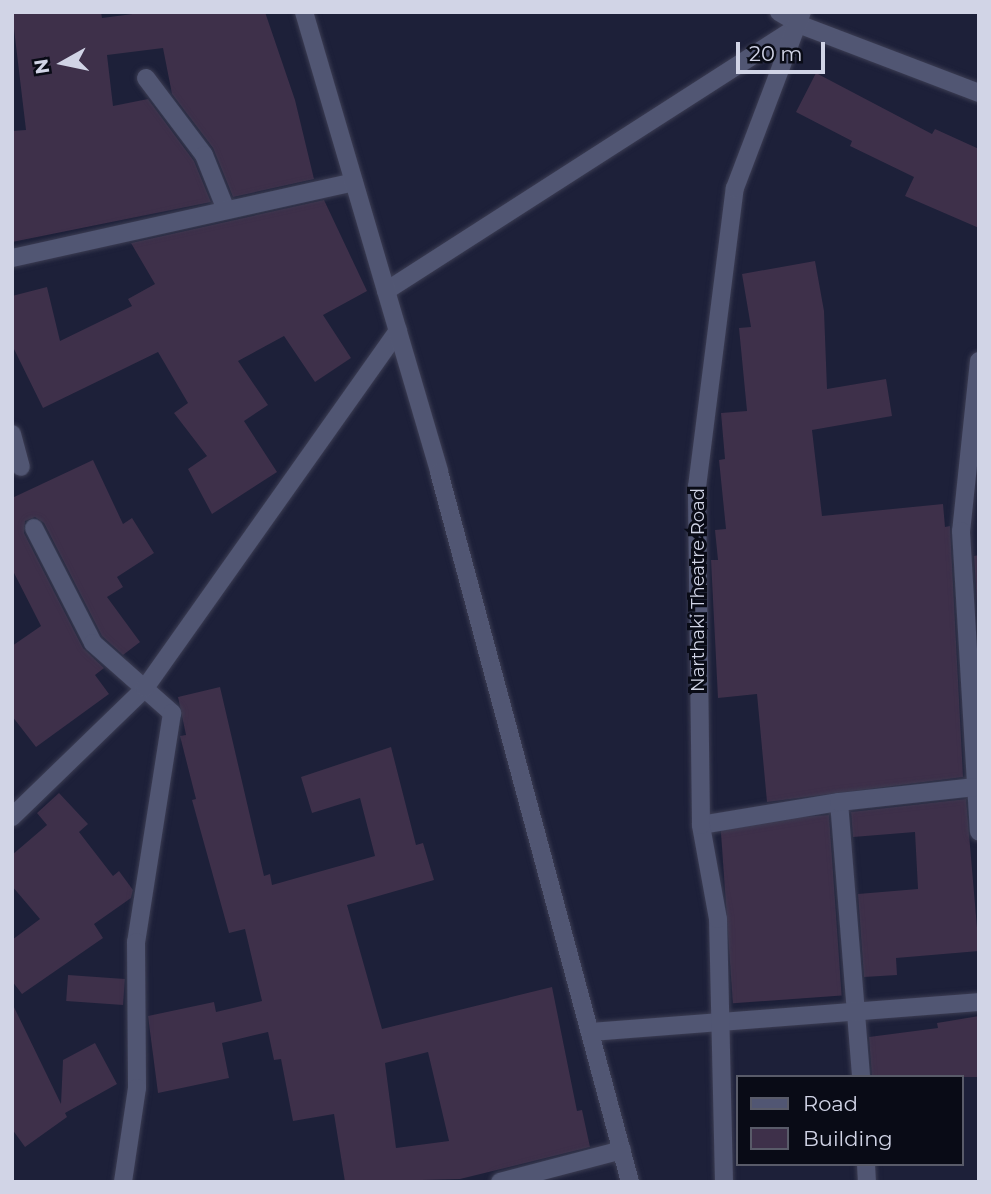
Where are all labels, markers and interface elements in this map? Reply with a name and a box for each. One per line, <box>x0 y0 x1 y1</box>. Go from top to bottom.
north arrow <box>28 28 98 98</box>
scale bar <box>739 28 828 72</box>
text: 20 m <box>749 41 803 66</box>
text: N <box>29 57 54 76</box>
street label: Narthaki Theatre Road <box>687 488 709 692</box>
legend <box>736 1075 963 1166</box>
text: Road <box>803 1091 858 1116</box>
text: Building <box>803 1126 893 1151</box>

